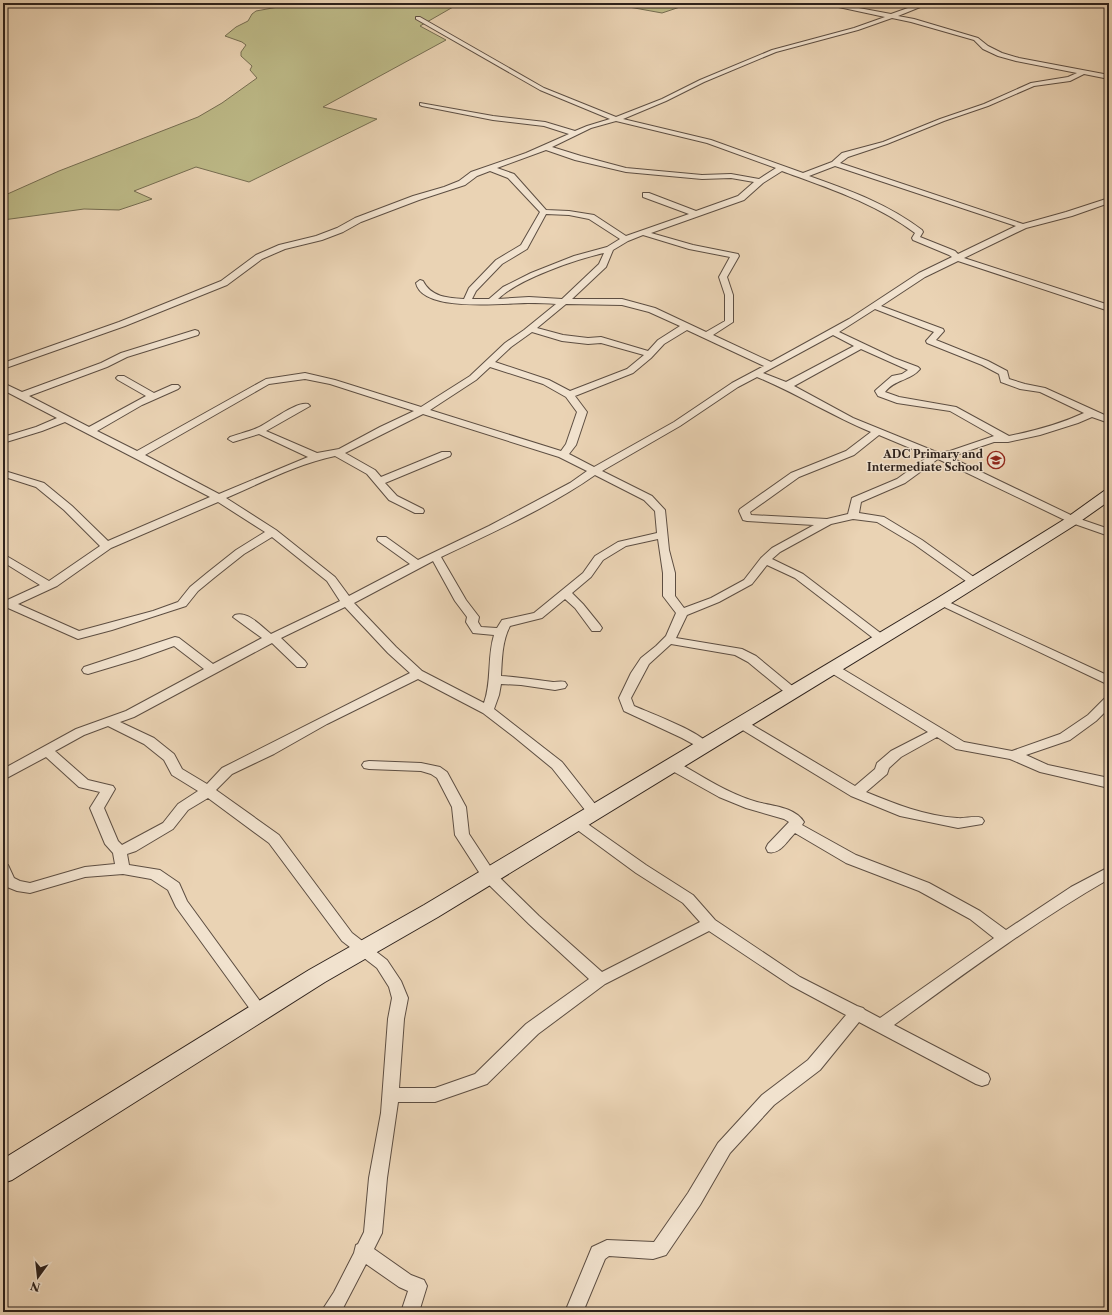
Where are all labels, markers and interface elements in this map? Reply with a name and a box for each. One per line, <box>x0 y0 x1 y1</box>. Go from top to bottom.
place label: ADC Primary and Intermediate School <box>867 447 984 474</box>
school or university icon: ADC Primary and Intermediate School <box>986 450 1006 470</box>
north arrow <box>18 1257 58 1297</box>
text: N <box>29 1279 42 1295</box>

